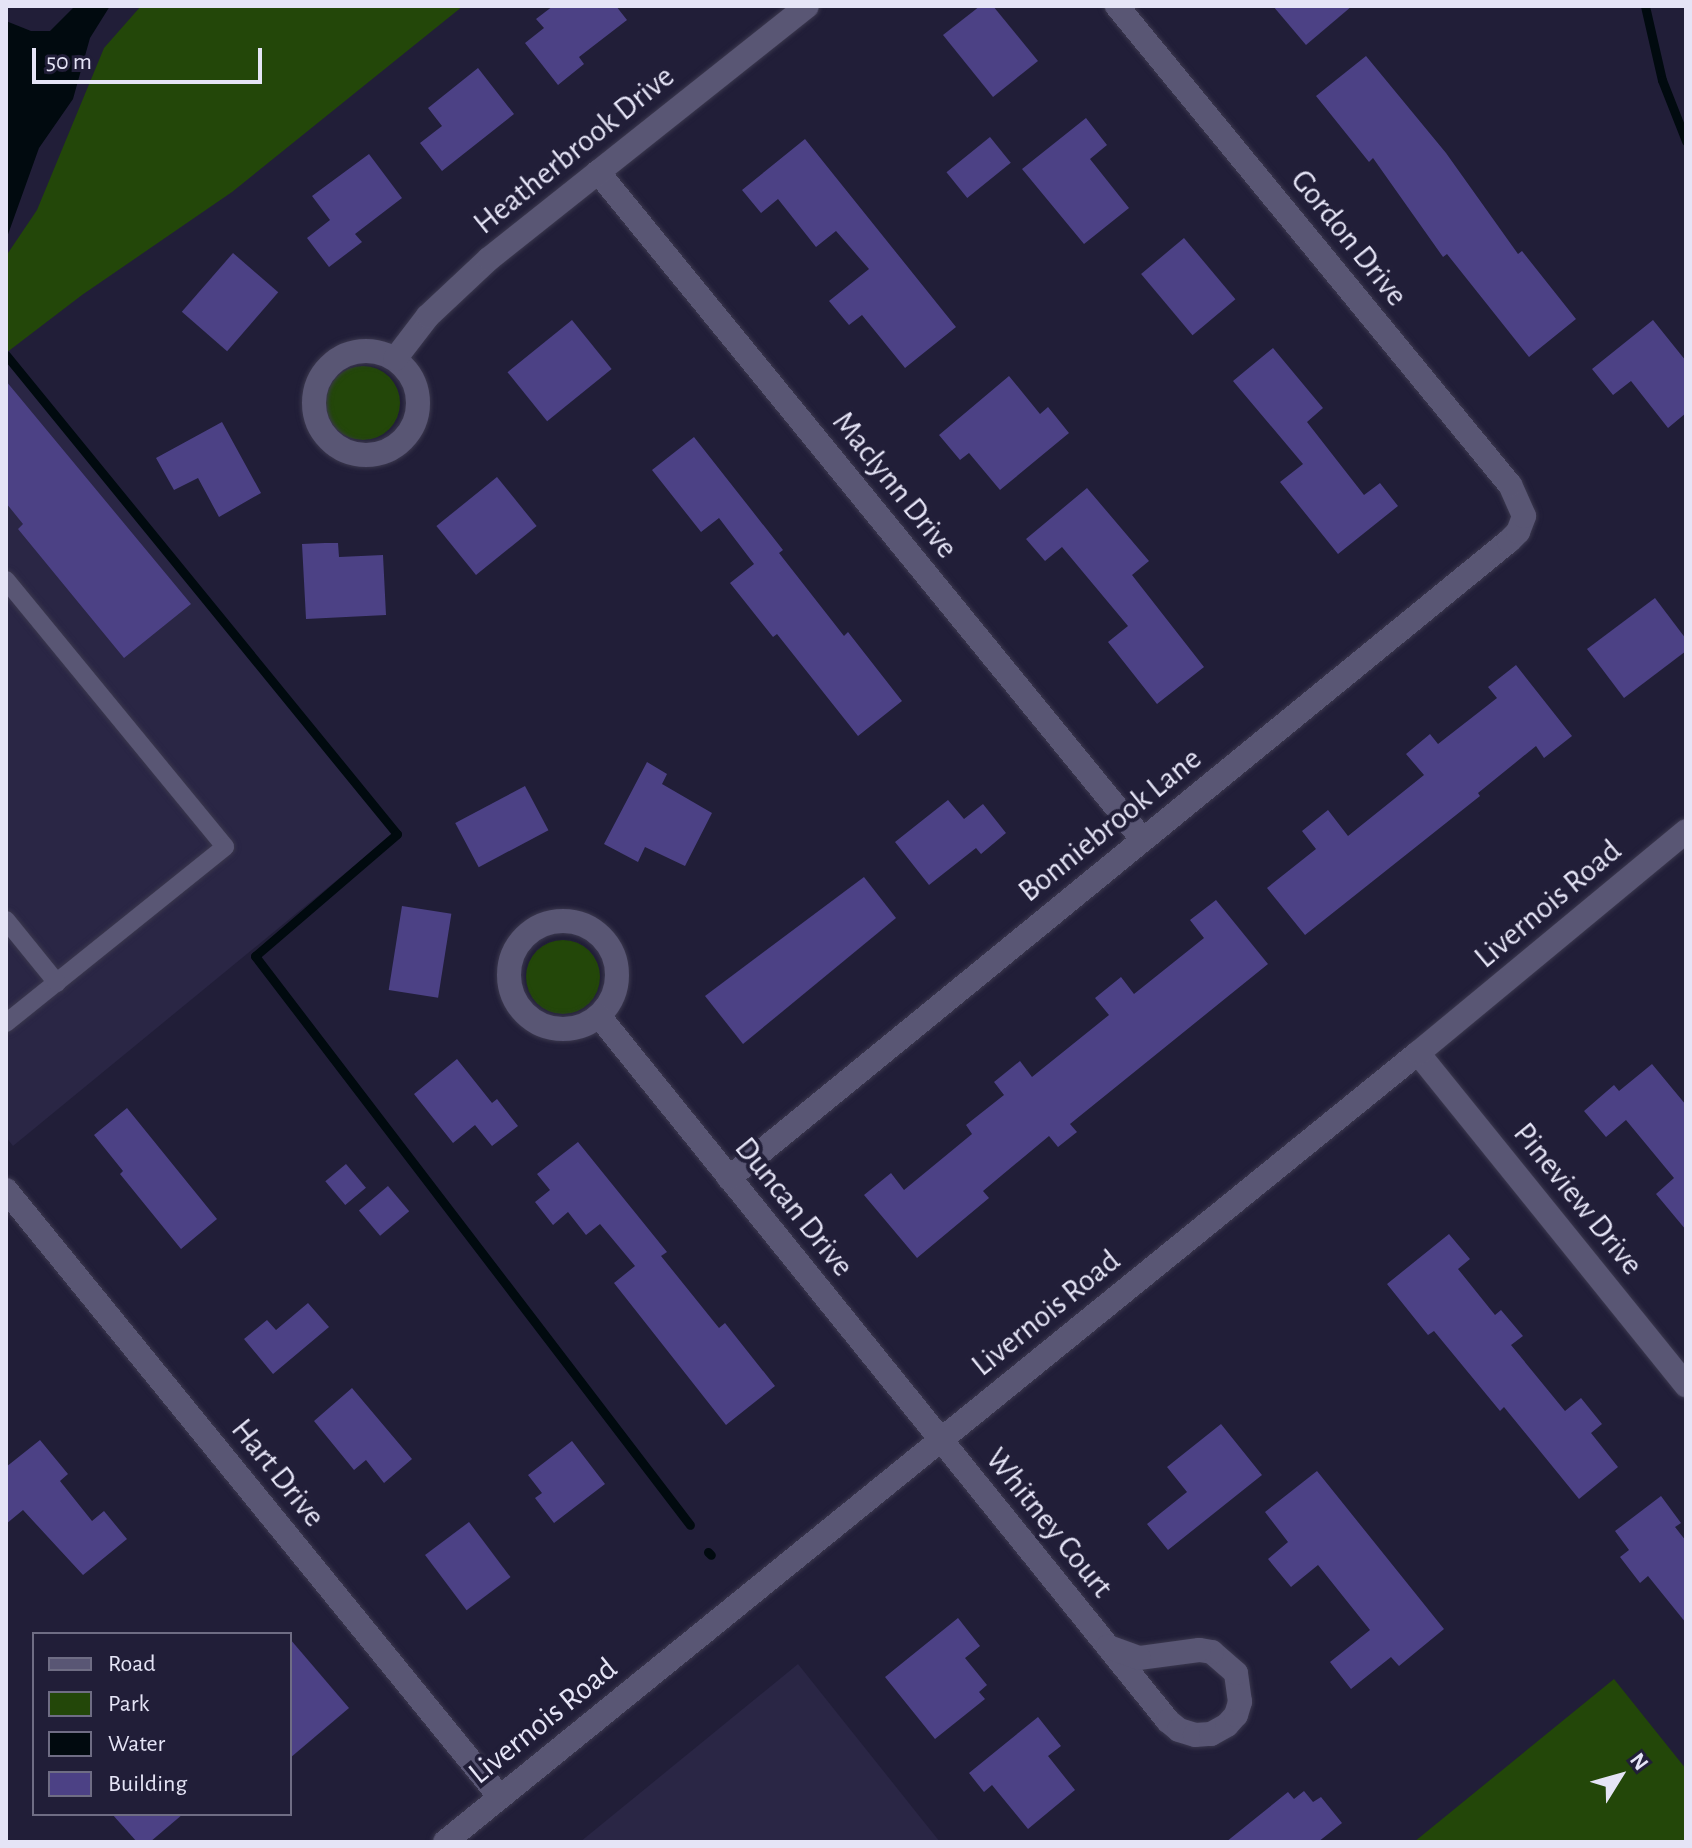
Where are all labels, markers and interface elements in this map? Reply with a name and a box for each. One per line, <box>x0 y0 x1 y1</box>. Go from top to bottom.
scale bar <box>36 32 266 82</box>
text: 50 m <box>46 50 92 74</box>
street label: Heatherbrook Drive <box>466 57 682 243</box>
street label: Gordon Drive <box>1282 162 1416 314</box>
street label: Maclynn Drive <box>824 404 966 566</box>
street label: Bonniebrook Lane <box>1011 740 1209 910</box>
street label: Livernois Road <box>1467 831 1629 977</box>
street label: Pineview Drive <box>1505 1115 1651 1283</box>
street label: Duncan Drive <box>726 1130 862 1284</box>
street label: Livernois Road <box>964 1241 1128 1385</box>
street label: Hart Drive <box>223 1411 333 1535</box>
street label: Whitney Court <box>977 1440 1121 1606</box>
legend <box>32 1632 292 1816</box>
street label: Livernois Road <box>461 1649 625 1793</box>
text: Road <box>108 1652 156 1676</box>
text: Park <box>108 1692 149 1716</box>
text: Water <box>108 1732 165 1756</box>
north arrow <box>1580 1736 1660 1816</box>
text: N <box>1626 1749 1653 1774</box>
text: Building <box>108 1772 187 1796</box>

